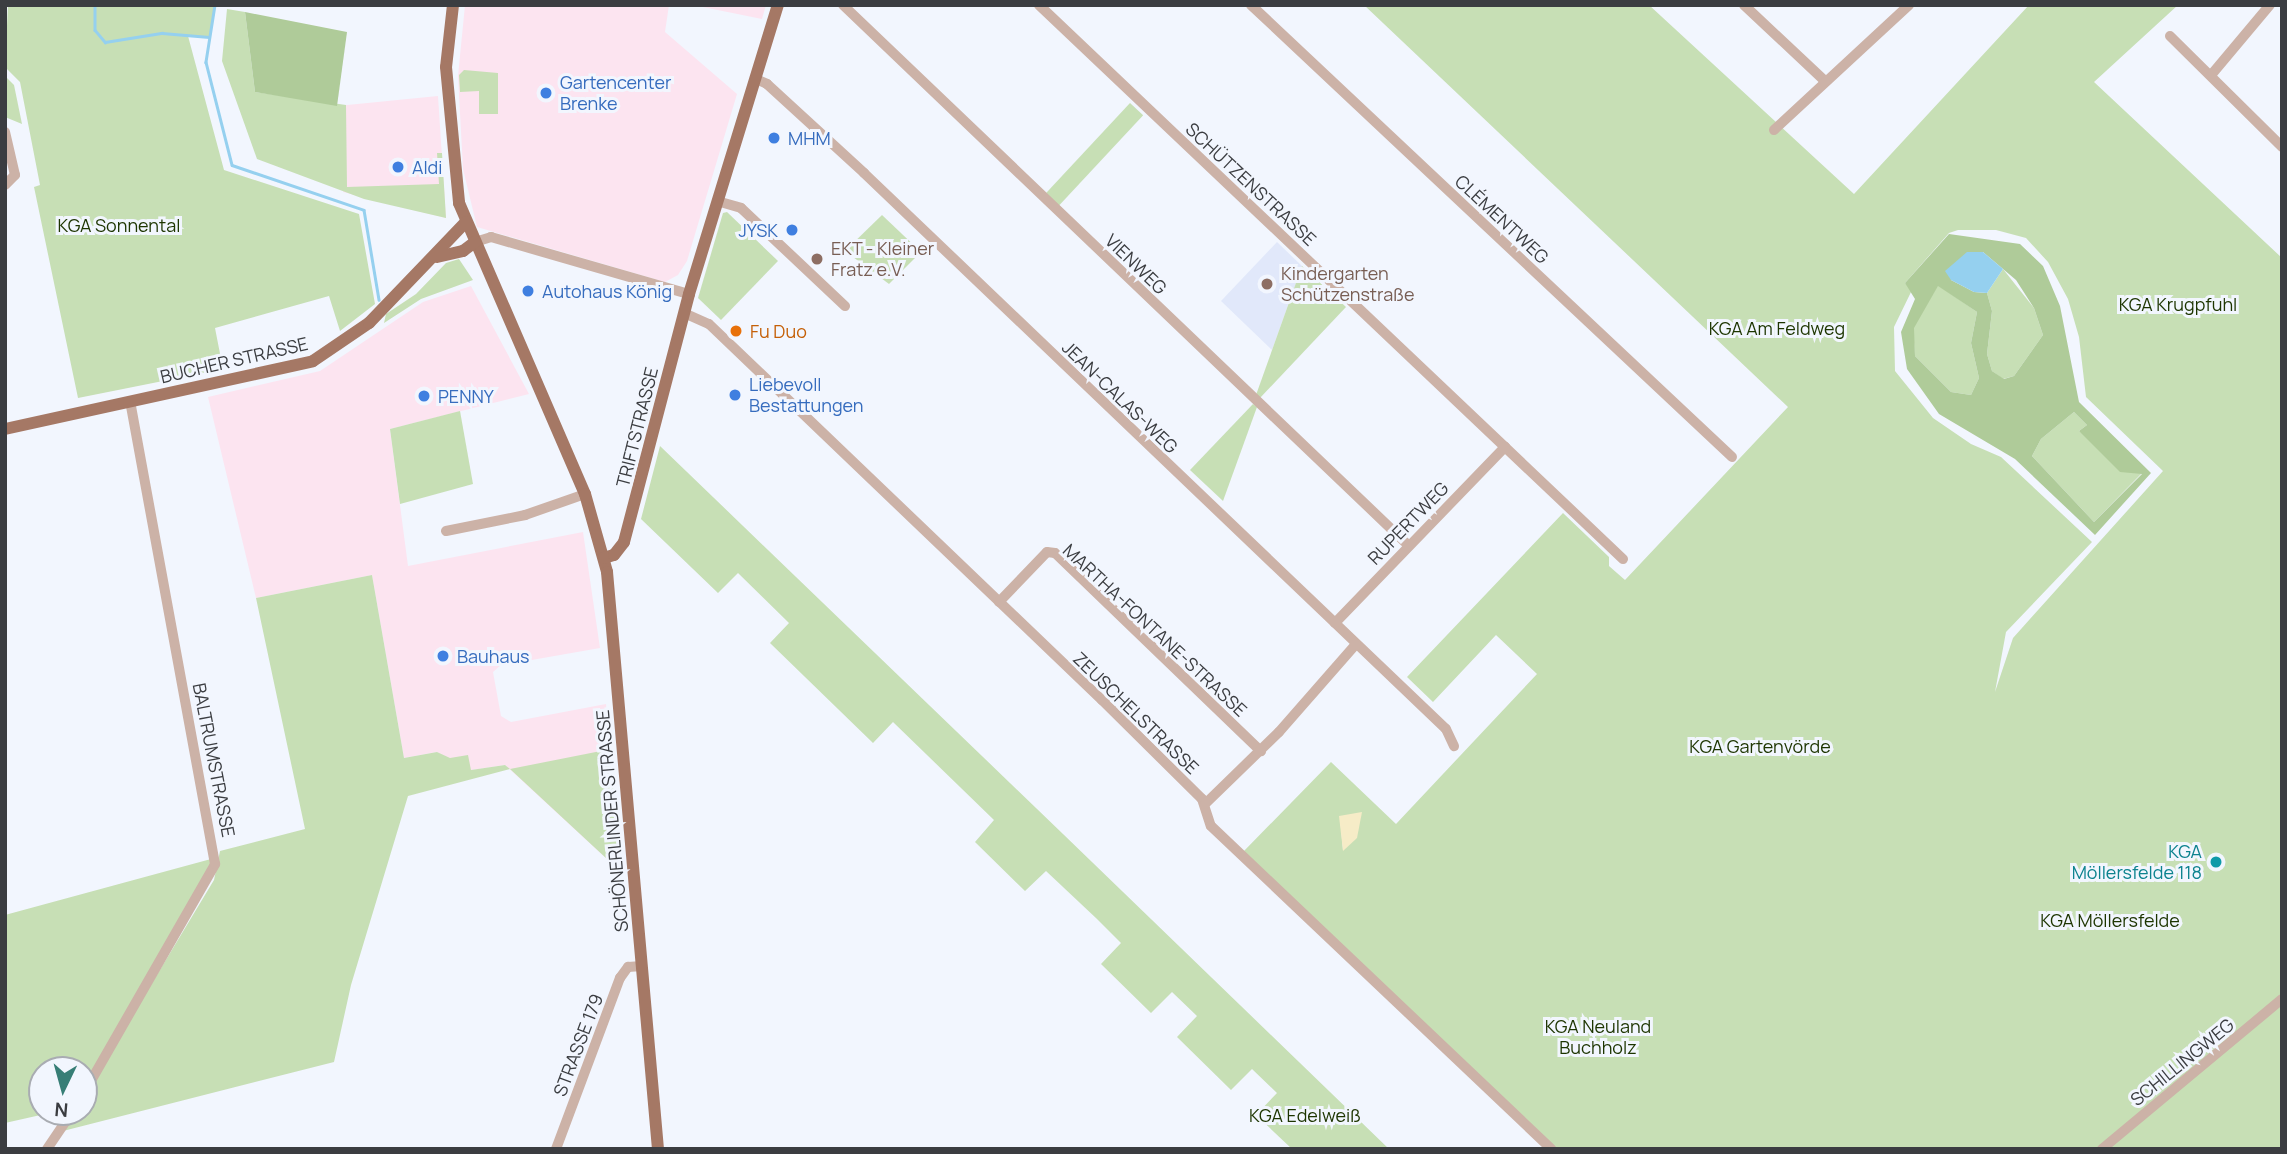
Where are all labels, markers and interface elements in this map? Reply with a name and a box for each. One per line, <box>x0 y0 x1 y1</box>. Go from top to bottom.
place label: Gartencenter Brenke <box>560 72 671 114</box>
marker: Gartencenter Brenke <box>538 85 554 101</box>
street label: SCHÜTZENSTRASSE <box>1181 118 1321 250</box>
place label: MHM <box>788 127 831 149</box>
marker: MHM <box>766 130 782 146</box>
place label: Aldi <box>412 156 442 178</box>
marker: Aldi <box>390 159 406 175</box>
street label: CLÉMENTWEG <box>1451 170 1553 268</box>
park label: KGA Sonnental <box>58 214 180 236</box>
place label: JYSK <box>738 219 778 241</box>
marker: JYSK <box>784 222 800 238</box>
street label: VIENWEG <box>1101 230 1171 298</box>
place label: EKT - Kleiner Fratz e.V. <box>831 238 935 280</box>
marker: EKT - Kleiner Fratz e.V. <box>809 251 825 267</box>
place label: Kindergarten Schützenstraße <box>1281 263 1414 306</box>
marker: Kindergarten Schützenstraße <box>1259 276 1275 292</box>
place label: Autohaus König <box>542 280 672 302</box>
marker: Autohaus König <box>520 283 536 299</box>
park label: KGA Krugpfuhl <box>2119 293 2237 315</box>
park label: KGA Am Feldweg <box>1709 317 1845 339</box>
place label: Fu Duo <box>750 320 807 342</box>
marker: Fu Duo <box>728 323 744 339</box>
street label: BUCHER STRASSE <box>158 332 310 388</box>
street label: JEAN-CALAS-WEG <box>1058 336 1182 458</box>
street label: TRIFTSTRASSE <box>612 365 662 489</box>
place label: Liebevoll Bestattungen <box>749 374 864 416</box>
place label: PENNY <box>438 385 494 407</box>
marker: Liebevoll Bestattungen <box>727 387 743 403</box>
marker: PENNY <box>416 388 432 404</box>
street label: RUPERTWEG <box>1363 477 1453 569</box>
street label: MARTHA-FONTANE-STRASSE <box>1059 539 1251 721</box>
place label: Bauhaus <box>457 645 530 667</box>
marker: Bauhaus <box>435 648 451 664</box>
street label: ZEUSCHELSTRASSE <box>1069 648 1203 778</box>
street label: BALTRUMSTRASSE <box>188 681 240 839</box>
street label: SCHÖNERLINDER STRASSE <box>592 709 632 933</box>
park label: KGA Gartenvörde <box>1689 735 1831 757</box>
place label: KGA Möllersfelde 118 <box>2072 841 2202 884</box>
marker: KGA Möllersfelde 118 <box>2208 854 2224 870</box>
park label: KGA Möllersfelde <box>2040 909 2180 931</box>
street label: STRASSE 179 <box>549 991 607 1099</box>
street label: SCHILLINGWEG <box>2126 1014 2238 1110</box>
park label: KGA Neuland Buchholz <box>1545 1016 1651 1058</box>
north arrow <box>28 1056 98 1126</box>
text: N <box>53 1096 69 1123</box>
park label: KGA Edelweiß <box>1249 1104 1361 1126</box>

